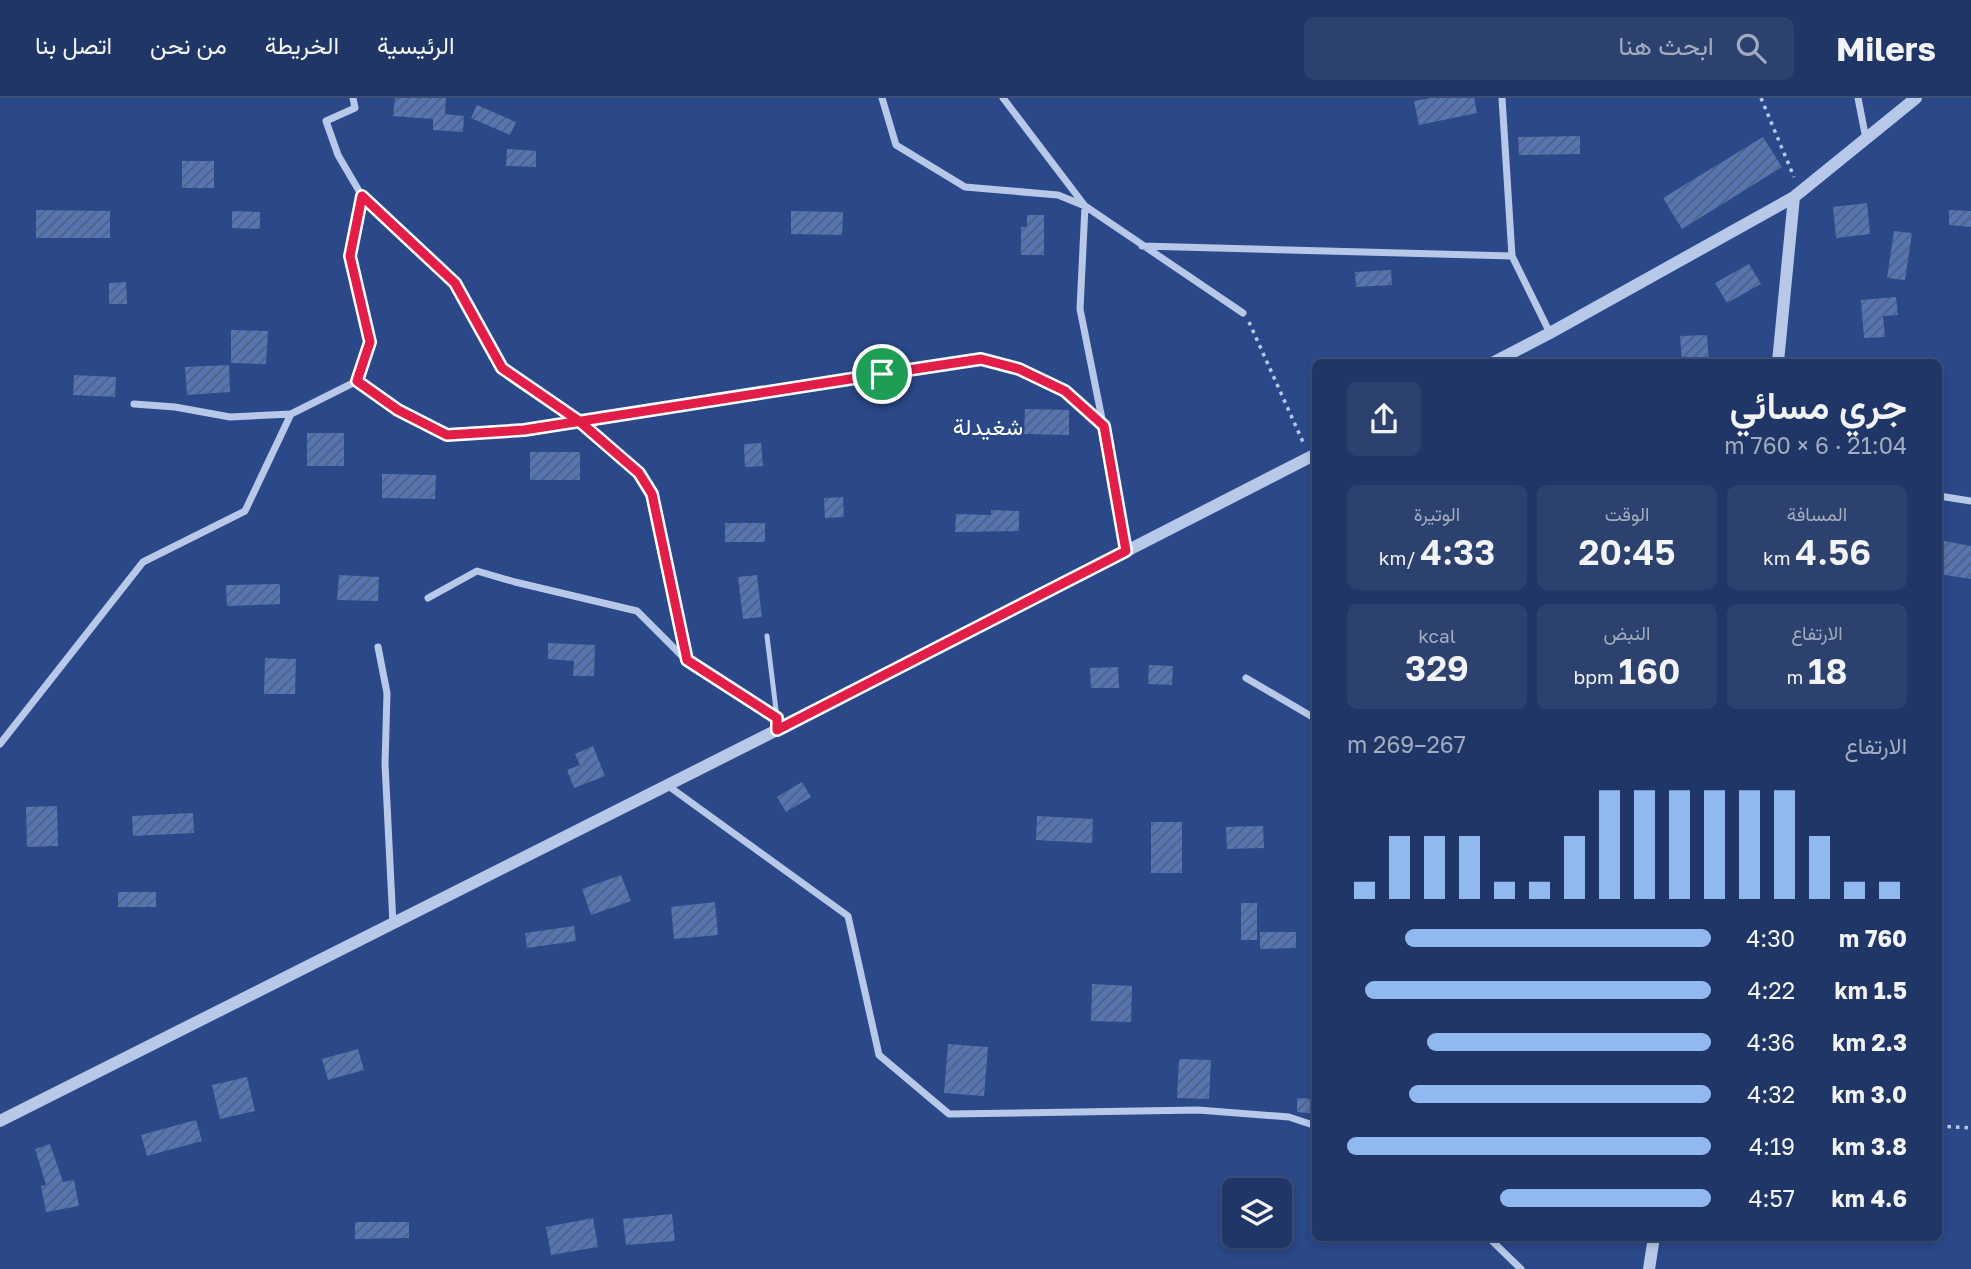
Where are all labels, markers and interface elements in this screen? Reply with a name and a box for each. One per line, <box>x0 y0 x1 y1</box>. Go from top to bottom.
search box <box>1304 17 1794 80</box>
icon: search <box>1732 29 1770 67</box>
text: Milers <box>1836 29 1936 68</box>
text: اتصل بنا <box>35 30 112 59</box>
text: من نحن <box>150 30 227 59</box>
text: الخريطة <box>265 30 339 59</box>
text: الرئيسية <box>377 30 455 59</box>
text: ابحث هنا <box>1618 30 1714 61</box>
pin <box>852 344 912 404</box>
icon: arrive <box>863 355 901 393</box>
button: share <box>1347 382 1421 456</box>
text: جري مسائي <box>1730 382 1907 427</box>
district label: شغيدلة <box>953 412 1023 440</box>
text: 21:04 · 6 × 760 m <box>1724 431 1907 459</box>
text: الوتيرة <box>1414 502 1460 525</box>
text: الوقت <box>1605 502 1649 525</box>
text: المسافة <box>1787 502 1847 525</box>
text: 4:33 <box>1420 531 1495 573</box>
text: 20:45 <box>1578 531 1676 573</box>
text: 4.56 <box>1795 531 1871 573</box>
text: /km <box>1379 546 1420 569</box>
text: km <box>1763 546 1795 569</box>
text: النبض <box>1603 621 1651 644</box>
text: الارتفاع <box>1791 621 1843 644</box>
text: kcal <box>1418 624 1456 647</box>
text: 329 <box>1405 647 1469 689</box>
text: 160 <box>1619 650 1680 692</box>
text: 18 <box>1808 650 1848 692</box>
text: bpm <box>1574 665 1619 688</box>
text: m <box>1786 665 1808 688</box>
text: 267–269 m <box>1347 730 1466 758</box>
text: الارتفاع <box>1845 731 1907 759</box>
text: 4:30 <box>1746 924 1795 952</box>
text: 760 m <box>1839 924 1907 952</box>
text: 4:22 <box>1747 976 1795 1004</box>
text: 1.5 km <box>1835 976 1907 1004</box>
text: 4:36 <box>1747 1028 1795 1056</box>
text: 2.3 km <box>1832 1028 1907 1056</box>
text: 4:32 <box>1747 1080 1795 1108</box>
text: 3.0 km <box>1831 1080 1907 1108</box>
text: 4:19 <box>1749 1132 1795 1160</box>
text: 3.8 km <box>1832 1132 1907 1160</box>
map controls <box>1222 1178 1292 1248</box>
button: layers <box>1222 1178 1292 1248</box>
text: 4:57 <box>1749 1184 1795 1212</box>
text: 4.6 km <box>1831 1184 1907 1212</box>

